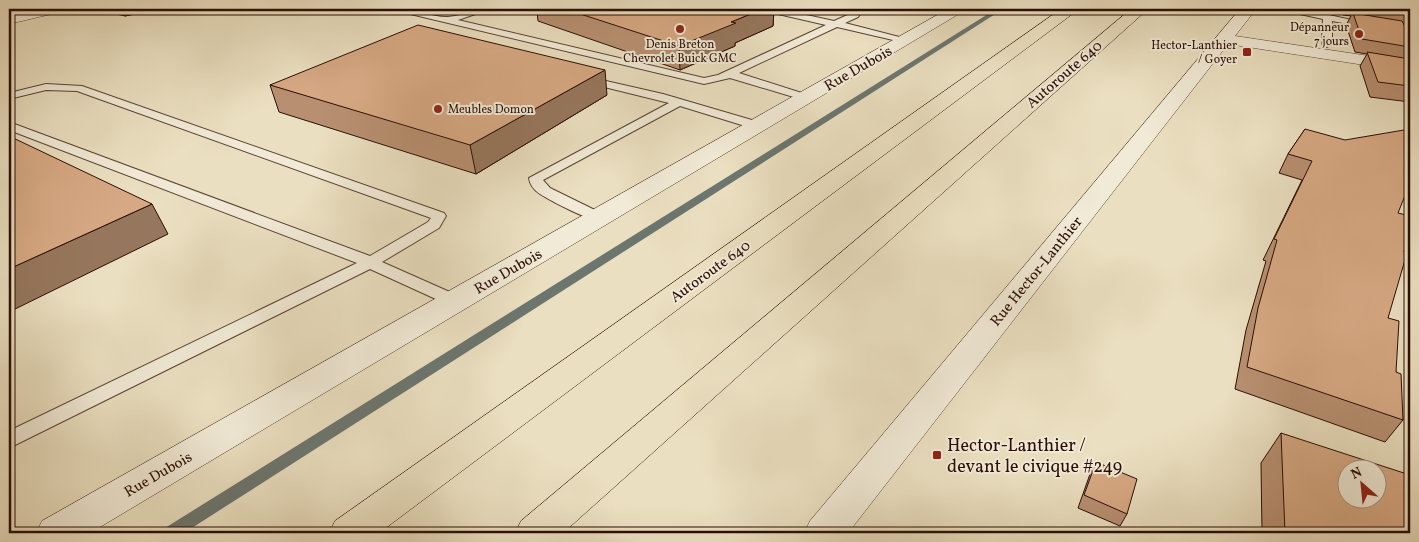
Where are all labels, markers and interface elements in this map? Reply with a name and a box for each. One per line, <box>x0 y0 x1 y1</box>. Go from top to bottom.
place label: Dépanneur 7 jours <box>1290 20 1349 50</box>
marker: Denis Breton Chevrolet Buick GMC <box>674 23 686 35</box>
marker: Dépanneur 7 jours <box>1353 28 1365 40</box>
street label: Autoroute 640 <box>1022 36 1108 114</box>
place label: Denis Breton Chevrolet Buick GMC <box>623 37 737 67</box>
place label: Hector-Lanthier / Goyer <box>1151 38 1237 68</box>
street label: Rue Dubois <box>821 41 897 97</box>
marker: Hector-Lanthier / Goyer <box>1241 46 1253 58</box>
place label: Meubles Domon <box>448 102 534 118</box>
marker: Meubles Domon <box>432 103 444 115</box>
street label: Rue Hector-Lanthier <box>986 212 1088 331</box>
street label: Autoroute 640 <box>666 236 755 309</box>
street label: Rue Dubois <box>471 244 547 300</box>
place label: Hector-Lanthier / devant le civique #249 <box>947 434 1122 480</box>
street label: Rue Dubois <box>121 447 197 503</box>
marker: Hector-Lanthier / devant le civique #249 <box>931 449 943 461</box>
north arrow <box>1336 460 1386 510</box>
text: N <box>1348 463 1366 485</box>

